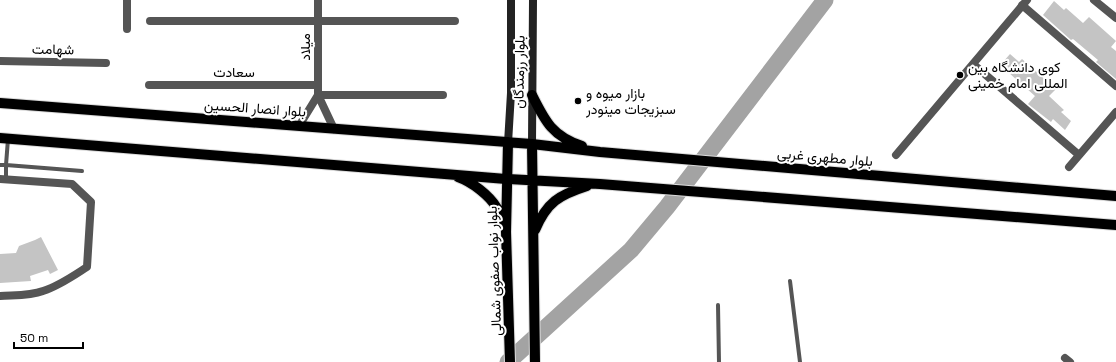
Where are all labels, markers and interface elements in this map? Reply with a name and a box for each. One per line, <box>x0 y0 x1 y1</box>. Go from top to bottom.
street label: میلاد <box>296 33 314 61</box>
street label: بلوار رزمندگان <box>509 35 529 109</box>
street label: شهامت <box>32 40 74 58</box>
place label: کوی دانشگاه بین المللی امام خمینی <box>968 58 1067 92</box>
street label: سعادت <box>213 63 255 81</box>
marker: کوی دانشگاه بین المللی امام خمینی <box>955 70 965 80</box>
place label: بازار میوه و سبزیجات مینودر <box>585 84 676 118</box>
street label: بلوار انصار الحسین <box>203 95 307 121</box>
marker: بازار میوه و سبزیجات مینودر <box>573 96 583 106</box>
street label: بلوار مطهری غربی <box>776 144 874 170</box>
street label: بلوار نواب صفوی شمالی <box>483 206 505 336</box>
scale bar <box>14 324 83 350</box>
text: 50 m <box>20 330 48 346</box>

